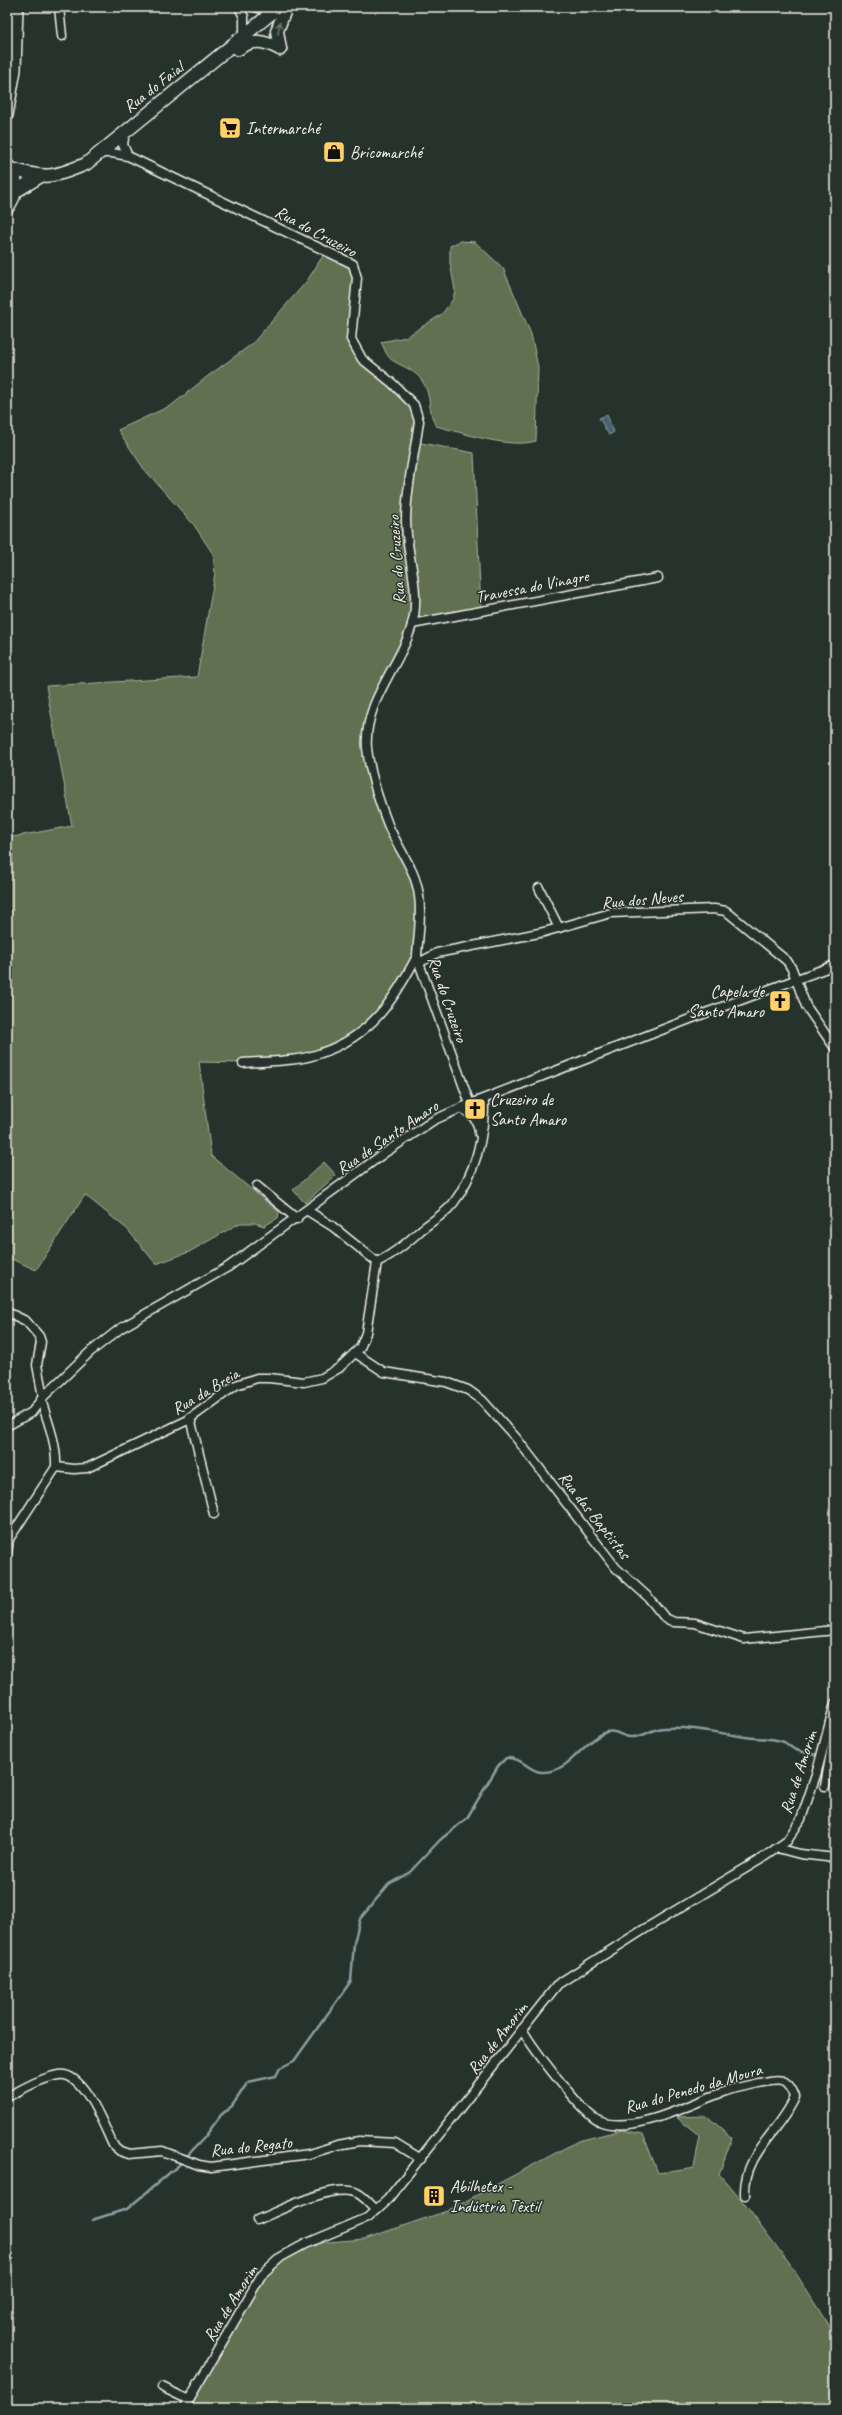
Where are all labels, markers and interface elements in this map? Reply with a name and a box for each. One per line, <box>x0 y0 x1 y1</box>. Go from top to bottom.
one-way arrow <box>275 22 283 35</box>
street label: Rua do Faial <box>119 56 190 117</box>
supermarket icon: Intermarché <box>217 115 243 141</box>
place label: Intermarché <box>246 118 322 139</box>
shop icon: Bricomarché <box>321 139 347 165</box>
place label: Bricomarché <box>350 142 424 163</box>
street label: Rua do Cruzeiro <box>271 201 361 262</box>
street label: Rua do Cruzeiro <box>383 514 410 605</box>
street label: Travessa do Vinagre <box>474 565 592 608</box>
street label: Rua dos Neves <box>601 885 686 913</box>
street label: Rua do Cruzeiro <box>423 954 472 1046</box>
place label: Capela de Santo Amaro <box>688 981 765 1022</box>
church icon: Capela de Santo Amaro <box>767 988 793 1014</box>
place label: Cruzeiro de Santo Amaro <box>490 1089 567 1130</box>
street label: Rua de Santo Amaro <box>332 1095 443 1179</box>
church icon: Cruzeiro de Santo Amaro <box>462 1096 488 1122</box>
street label: Rua da Breia <box>168 1362 244 1420</box>
street label: Rua das Baptistas <box>554 1467 637 1565</box>
street label: Rua de Amorim <box>775 1727 822 1816</box>
street label: Rua de Amorim <box>463 1997 533 2079</box>
street label: Rua do Penedo da Moura <box>622 2058 766 2118</box>
street label: Rua do Regato <box>209 2132 294 2161</box>
place label: Abilhetex - Indústria Têxtil <box>450 2176 543 2217</box>
building icon: Abilhetex - Indústria Têxtil <box>421 2183 447 2209</box>
street label: Rua de Amorim <box>199 2260 263 2345</box>

